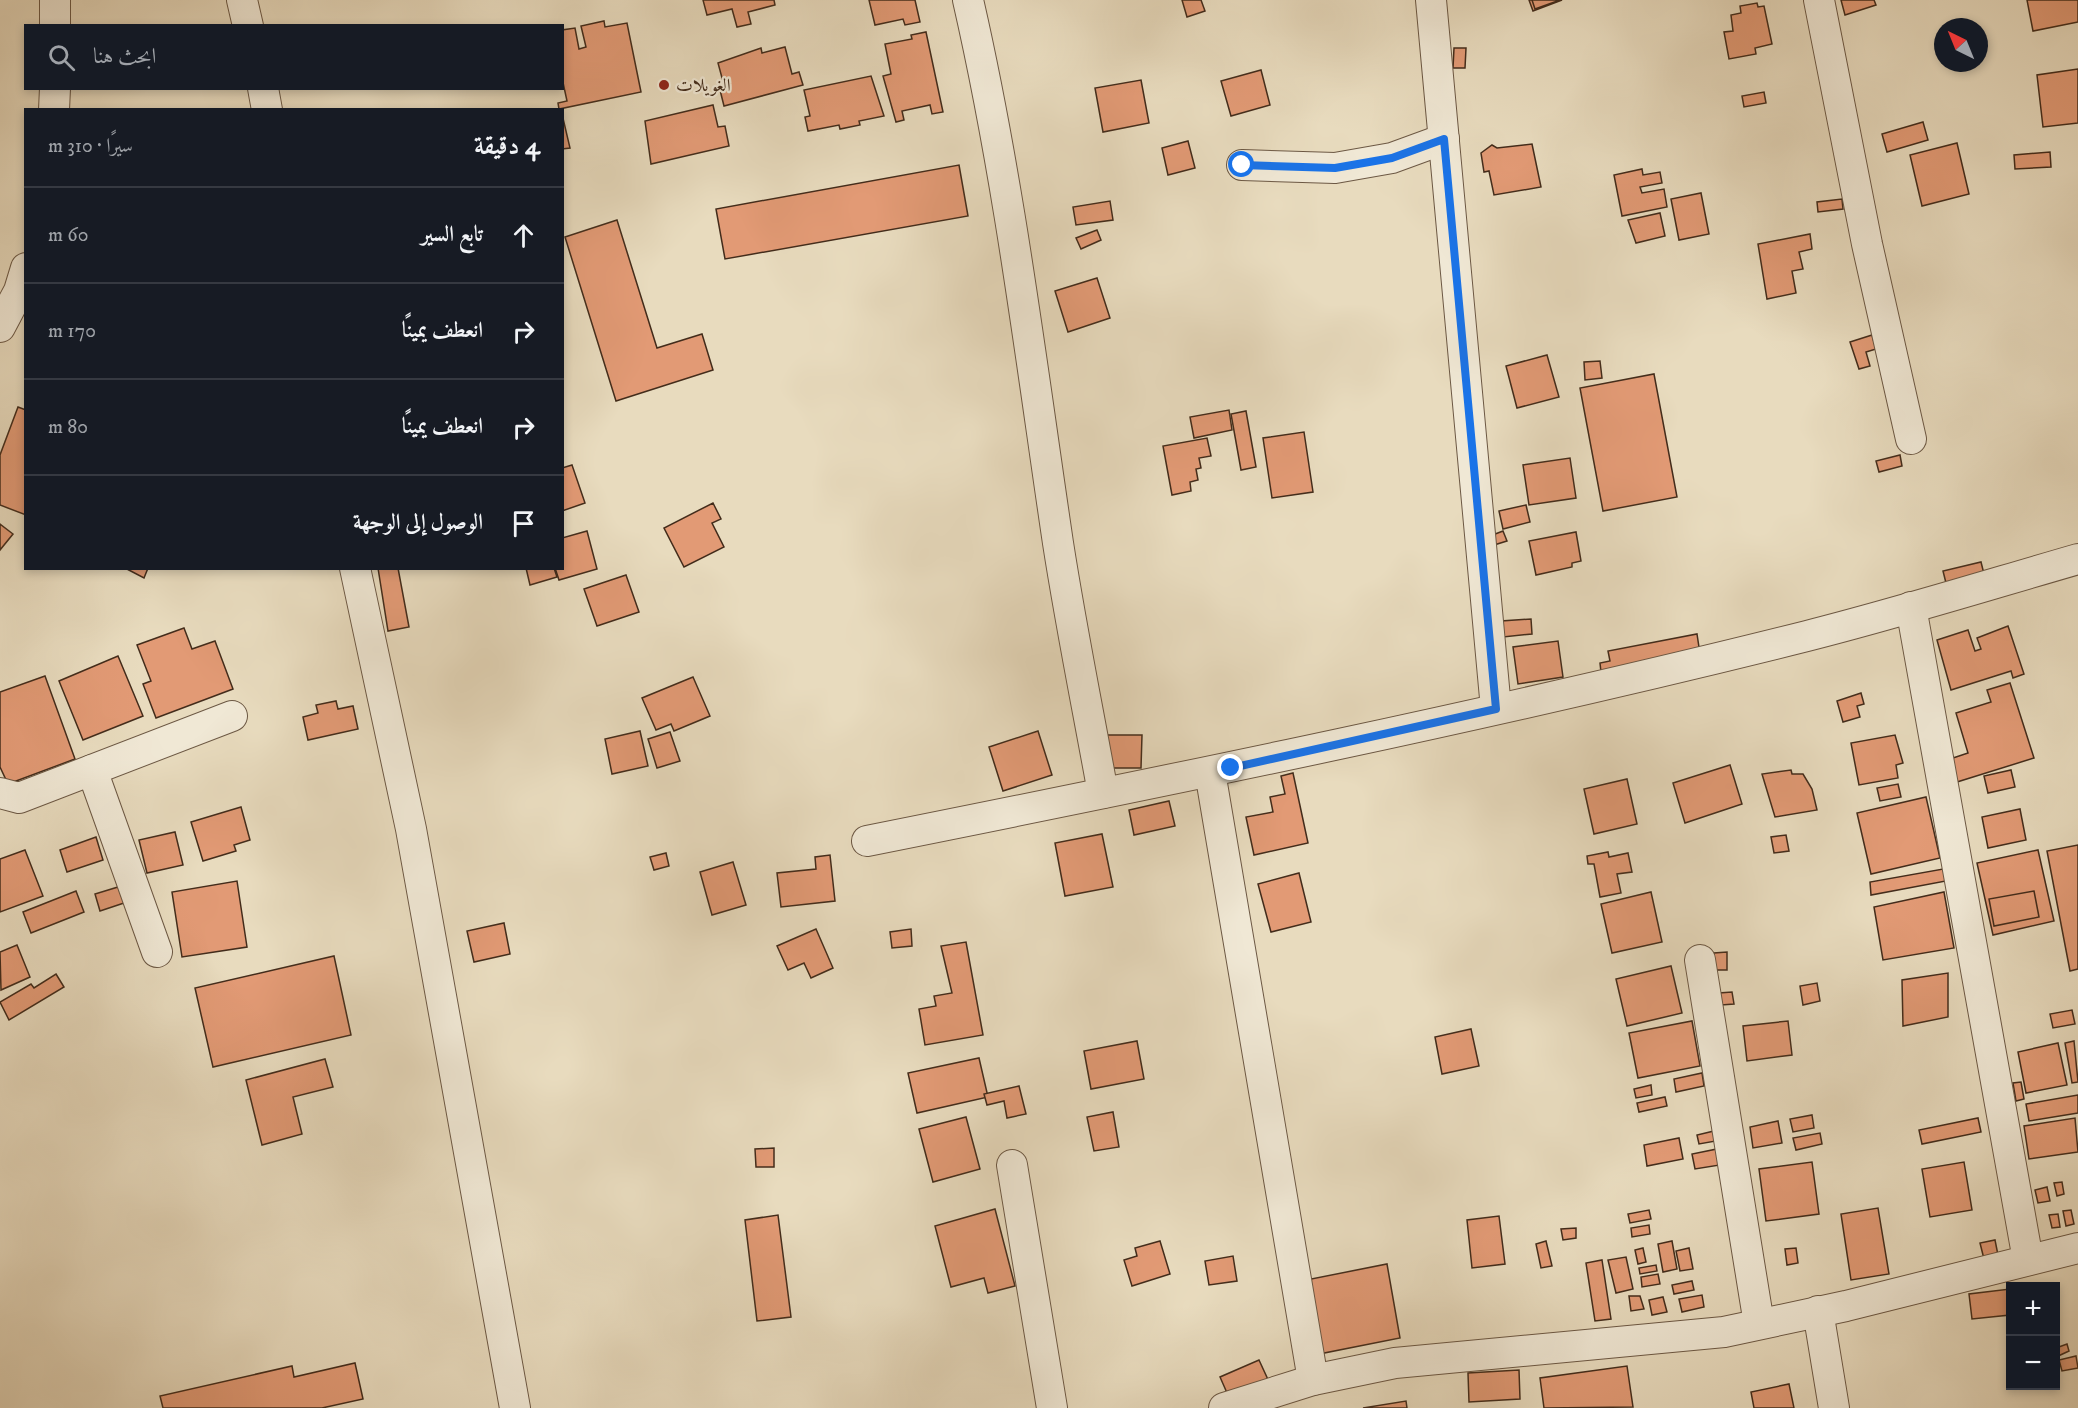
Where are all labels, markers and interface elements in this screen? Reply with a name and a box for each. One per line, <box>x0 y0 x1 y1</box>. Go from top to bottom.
north arrow <box>1934 18 1988 72</box>
search box <box>24 24 564 90</box>
icon: search <box>45 41 78 74</box>
text: ابحث هنا <box>93 43 156 70</box>
place label: الغويلات <box>676 75 731 97</box>
marker: الغويلات <box>657 78 671 92</box>
text: 4 دقيقة <box>474 130 540 163</box>
text: سيرًا · 310 m <box>48 134 133 159</box>
route start <box>1228 151 1254 177</box>
icon: ahead <box>507 219 540 252</box>
text: تابع السير <box>421 221 483 248</box>
text: 60 m <box>48 223 89 248</box>
icon: right <box>507 315 540 348</box>
text: انعطف يمينًا <box>402 317 483 344</box>
text: 170 m <box>48 319 96 344</box>
icon: right <box>507 411 540 444</box>
text: انعطف يمينًا <box>402 413 483 440</box>
text: 80 m <box>48 415 88 440</box>
icon: arrive <box>507 507 540 540</box>
text: الوصول إلى الوجهة <box>353 509 483 536</box>
route end <box>1217 754 1243 780</box>
map controls <box>2006 1282 2060 1390</box>
button: + <box>2006 1282 2060 1336</box>
button: − <box>2006 1336 2060 1390</box>

